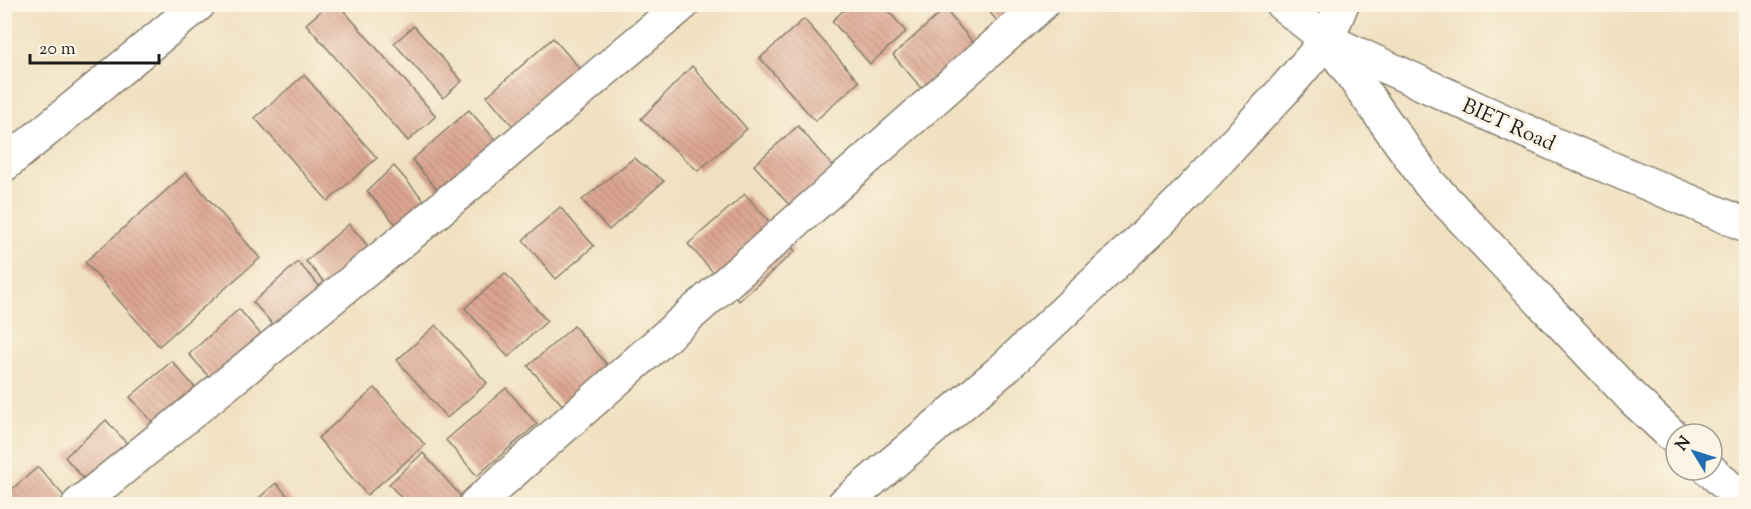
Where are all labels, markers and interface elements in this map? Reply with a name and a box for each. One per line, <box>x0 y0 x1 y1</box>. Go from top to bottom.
scale bar <box>30 27 159 65</box>
text: 20 m <box>39 37 76 63</box>
street label: BIET Road <box>1457 92 1560 160</box>
north arrow <box>1664 422 1724 482</box>
text: N <box>1671 432 1697 456</box>

